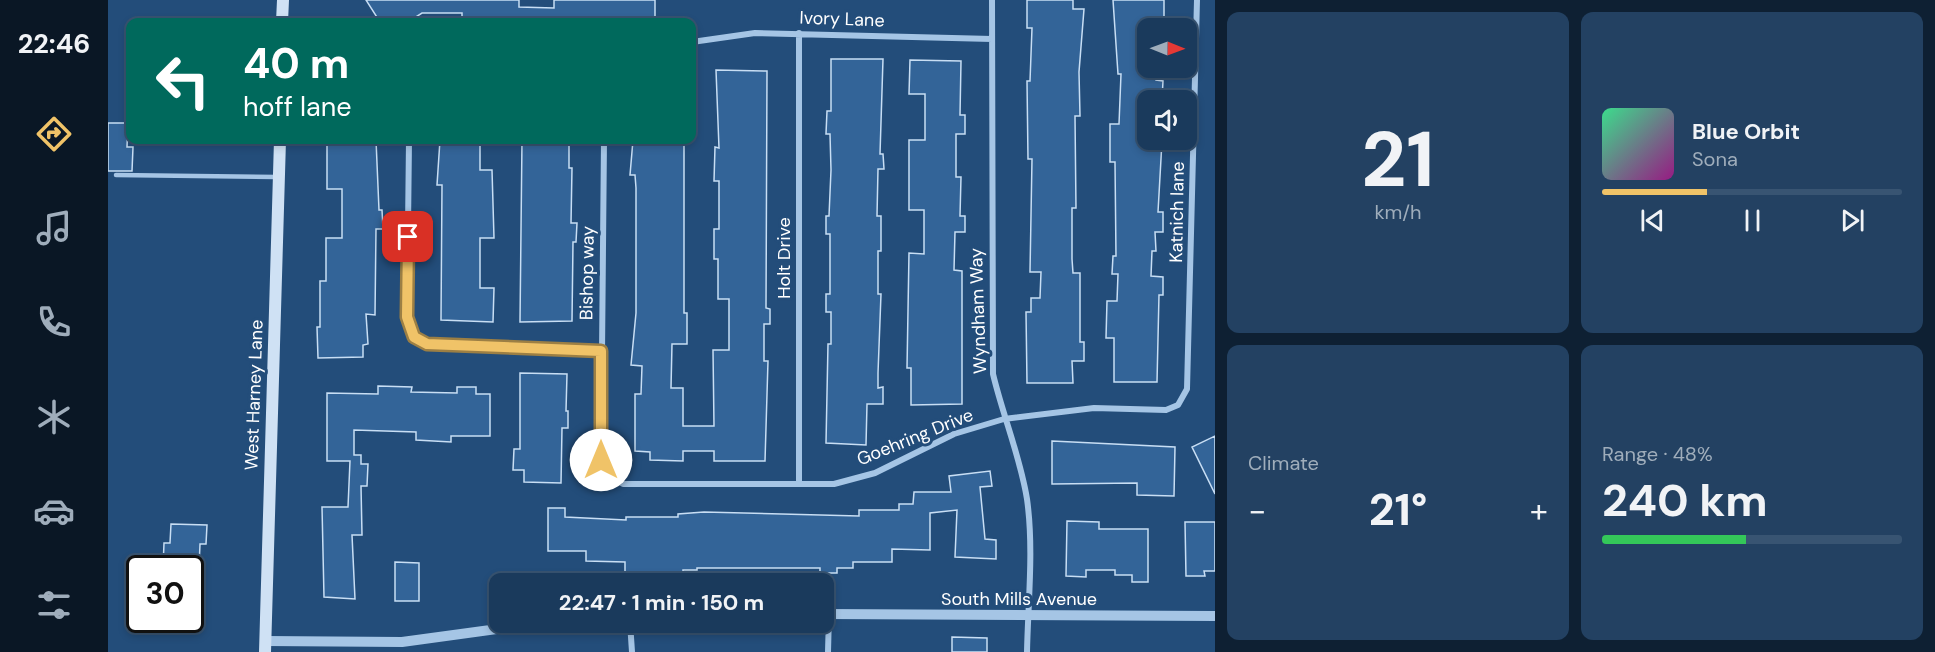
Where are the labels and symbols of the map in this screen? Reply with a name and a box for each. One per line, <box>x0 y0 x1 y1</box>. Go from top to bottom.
street label: Ivory Lane <box>799 6 885 32</box>
north arrow <box>1137 18 1197 78</box>
street label: Katnich lane <box>1164 161 1190 263</box>
pin <box>382 211 433 262</box>
street label: Holt Drive <box>772 217 796 299</box>
street label: Bishop way <box>574 226 600 320</box>
street label: Wyndham Way <box>964 248 992 374</box>
street label: West Harney Lane <box>239 319 269 471</box>
street label: Goehring Drive <box>853 403 977 471</box>
position arrow <box>569 428 633 492</box>
speed limit sign: 30 <box>126 555 204 633</box>
street label: South Mills Avenue <box>941 587 1097 611</box>

